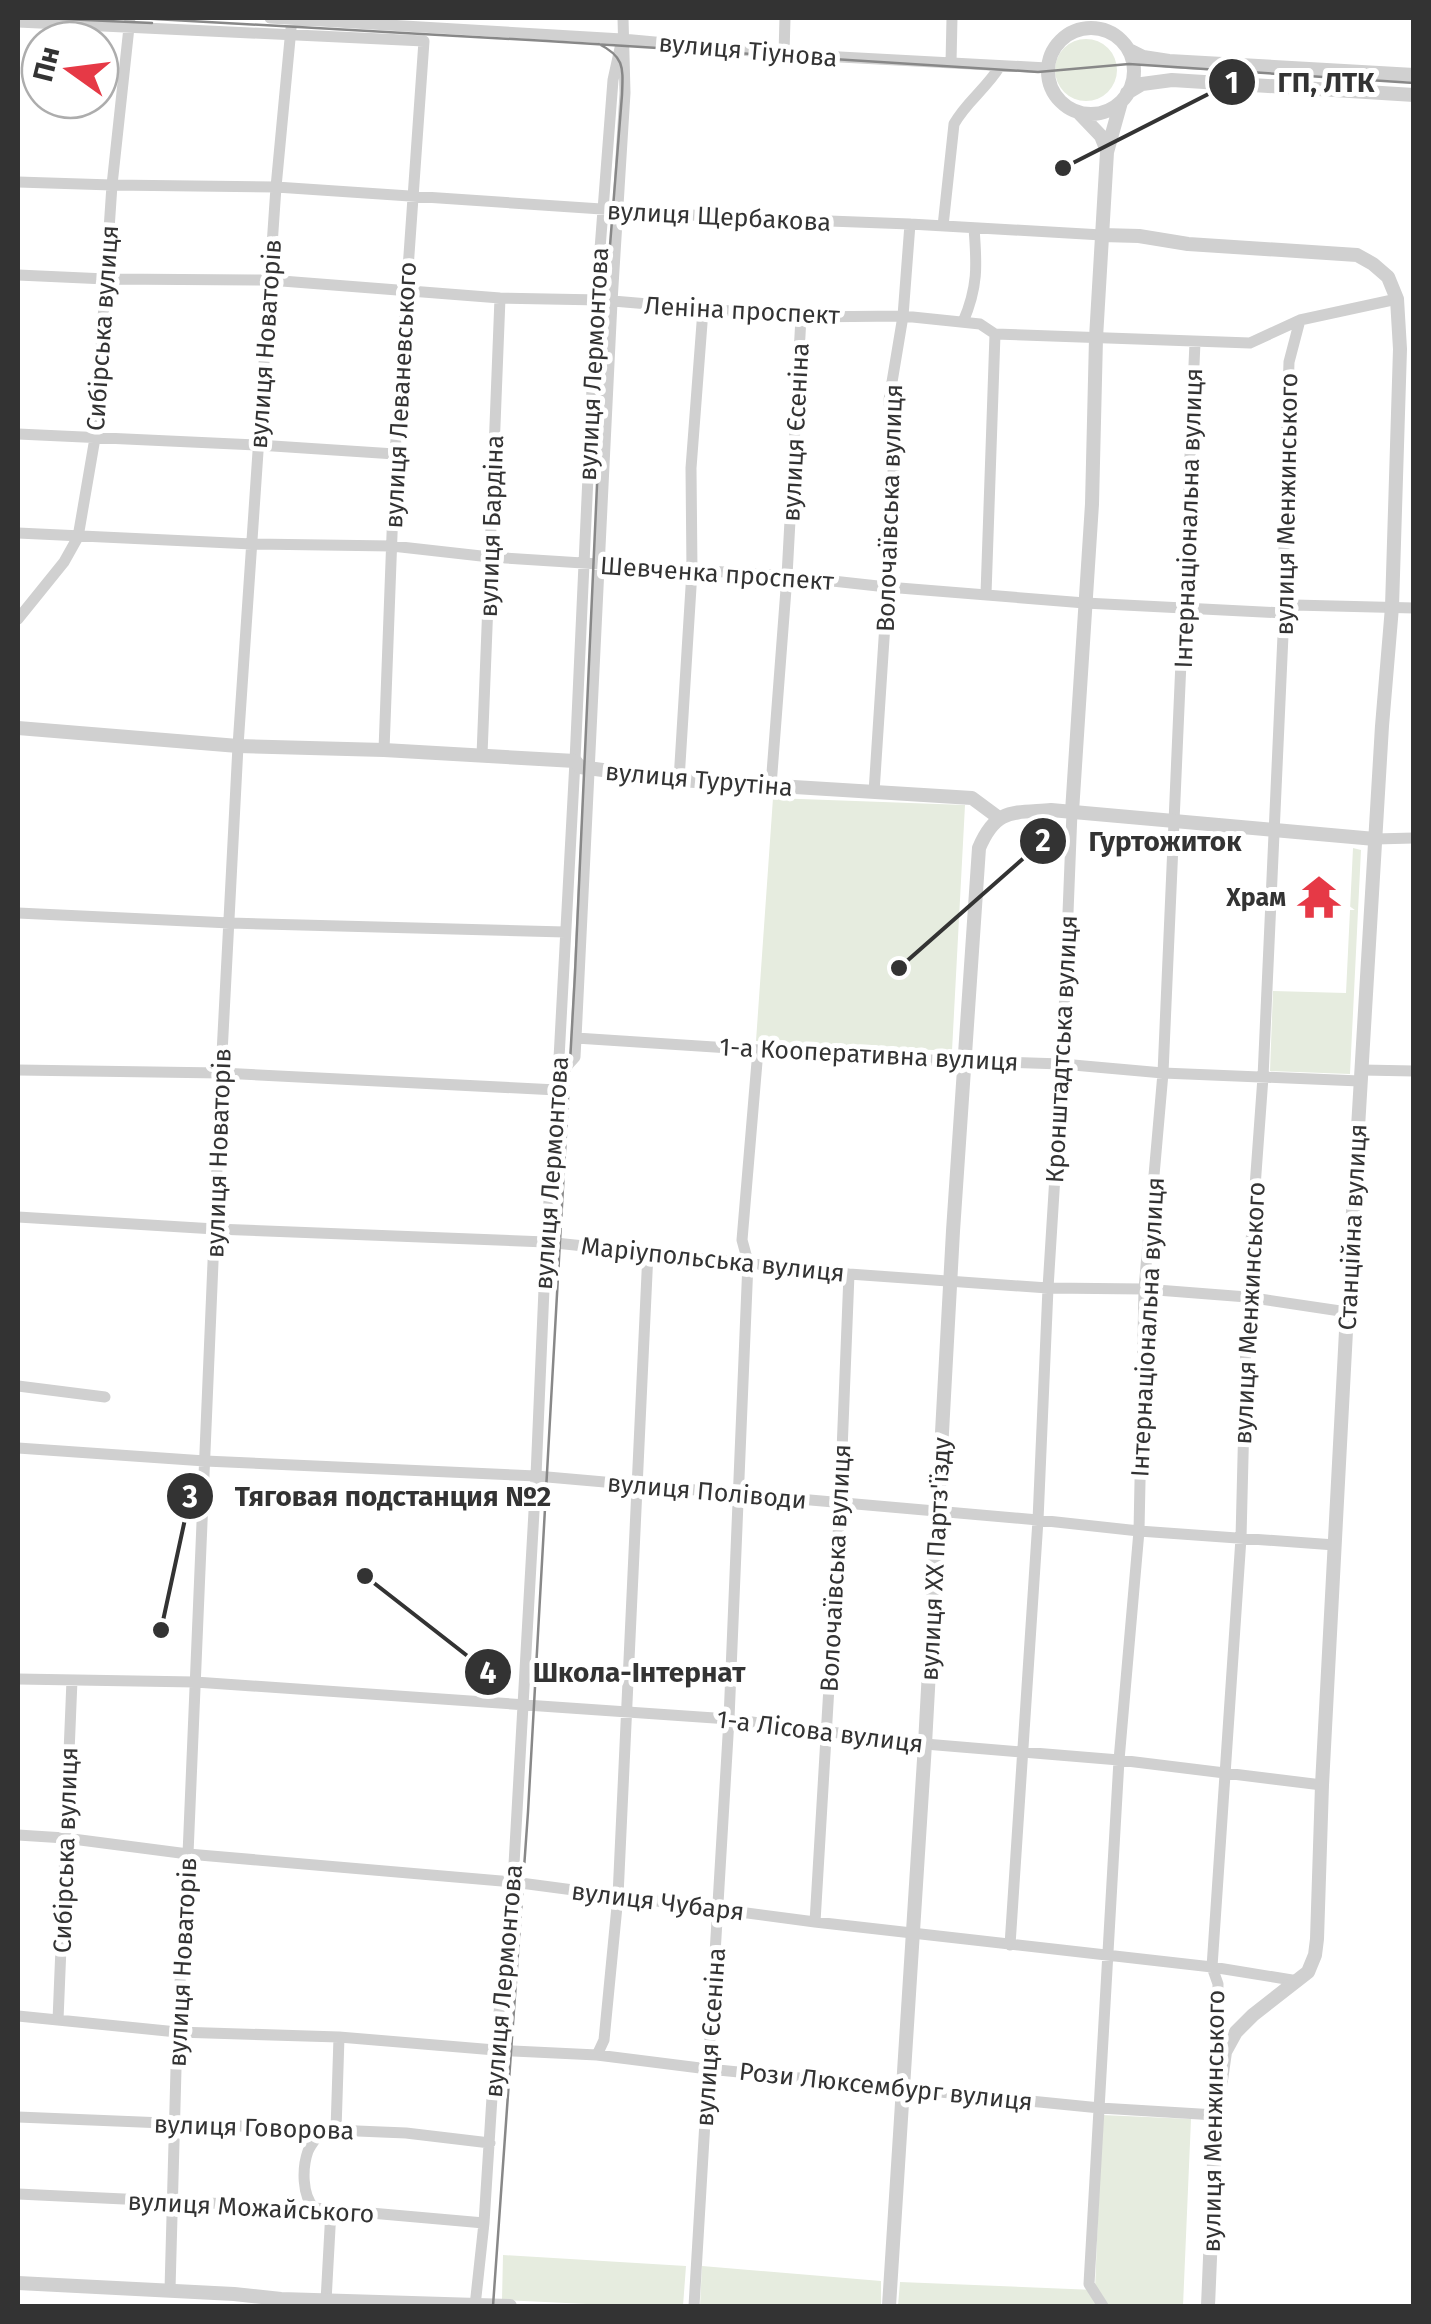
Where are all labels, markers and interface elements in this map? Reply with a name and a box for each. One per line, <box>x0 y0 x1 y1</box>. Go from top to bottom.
north arrow <box>20 20 120 120</box>
street label: вулиця Тіунова <box>657 28 839 74</box>
text: Пн <box>26 43 66 85</box>
callout: ГП, ЛТК <box>1207 53 1394 111</box>
text: 1 <box>1225 65 1239 101</box>
text: ГП, ЛТК <box>1277 66 1375 99</box>
street label: вулиця Щербакова <box>606 196 832 238</box>
street label: Сибірська вулиця <box>81 224 125 432</box>
street label: вулиця Новаторів <box>244 238 288 450</box>
street label: вулиця Лермонтова <box>573 246 615 482</box>
street label: вулиця Леваневського <box>379 261 423 529</box>
street label: Леніна проспект <box>643 291 841 331</box>
street label: вулиця Єсеніна <box>776 342 816 522</box>
street label: Інтернаціональна вулиця <box>1169 367 1209 669</box>
street label: вулиця Менжинського <box>1270 372 1304 636</box>
street label: Волочаївська вулиця <box>871 383 909 633</box>
street label: вулиця Бардіна <box>474 434 510 618</box>
street label: Шевченка проспект <box>599 551 836 597</box>
street label: вулиця Турутіна <box>604 757 794 803</box>
callout: Гуртожиток <box>1018 812 1261 870</box>
text: 2 <box>1035 823 1051 859</box>
text: Гуртожиток <box>1088 825 1242 858</box>
temple icon: Храм <box>1295 873 1343 921</box>
place label: Храм <box>1225 883 1286 913</box>
street label: Кронштадтська вулиця <box>1040 914 1084 1184</box>
street label: 1-а Кооперативна вулиця <box>719 1032 1019 1078</box>
street label: вулиця Новаторів <box>200 1048 238 1259</box>
street label: вулиця Лермонтова <box>529 1055 575 1291</box>
street label: Станційна вулиця <box>1333 1123 1373 1331</box>
street label: Інтернаціональна вулиця <box>1125 1176 1171 1478</box>
street label: вулиця Менжинського <box>1228 1181 1272 1445</box>
street label: Маріупольська вулиця <box>580 1231 846 1289</box>
street label: вулиця XX Партз'їзду <box>915 1436 957 1682</box>
street label: Волочаївська вулиця <box>815 1443 857 1693</box>
callout: Тяговая подстанция №2 <box>165 1467 572 1525</box>
street label: вулиця Поліводи <box>606 1468 808 1516</box>
text: 3 <box>181 1479 198 1515</box>
text: Тяговая подстанция №2 <box>235 1480 551 1513</box>
callout: Школа-Інтернат <box>463 1643 766 1701</box>
text: 4 <box>480 1655 497 1691</box>
text: Школа-Інтернат <box>533 1656 746 1689</box>
street label: 1-а Лісова вулиця <box>715 1704 925 1760</box>
street label: Сибірська вулиця <box>47 1746 85 1954</box>
street label: вулиця Новаторів <box>163 1856 203 2068</box>
street label: вулиця Лермонтова <box>479 1863 529 2099</box>
street label: вулиця Чубаря <box>570 1877 746 1927</box>
street label: вулиця Єсеніна <box>690 1947 732 2127</box>
street label: вулиця Менжинського <box>1197 1989 1231 2253</box>
street label: Рози Люксембург вулиця <box>738 2057 1034 2117</box>
street label: вулиця Говорова <box>153 2110 355 2146</box>
street label: вулиця Можайського <box>127 2187 375 2229</box>

